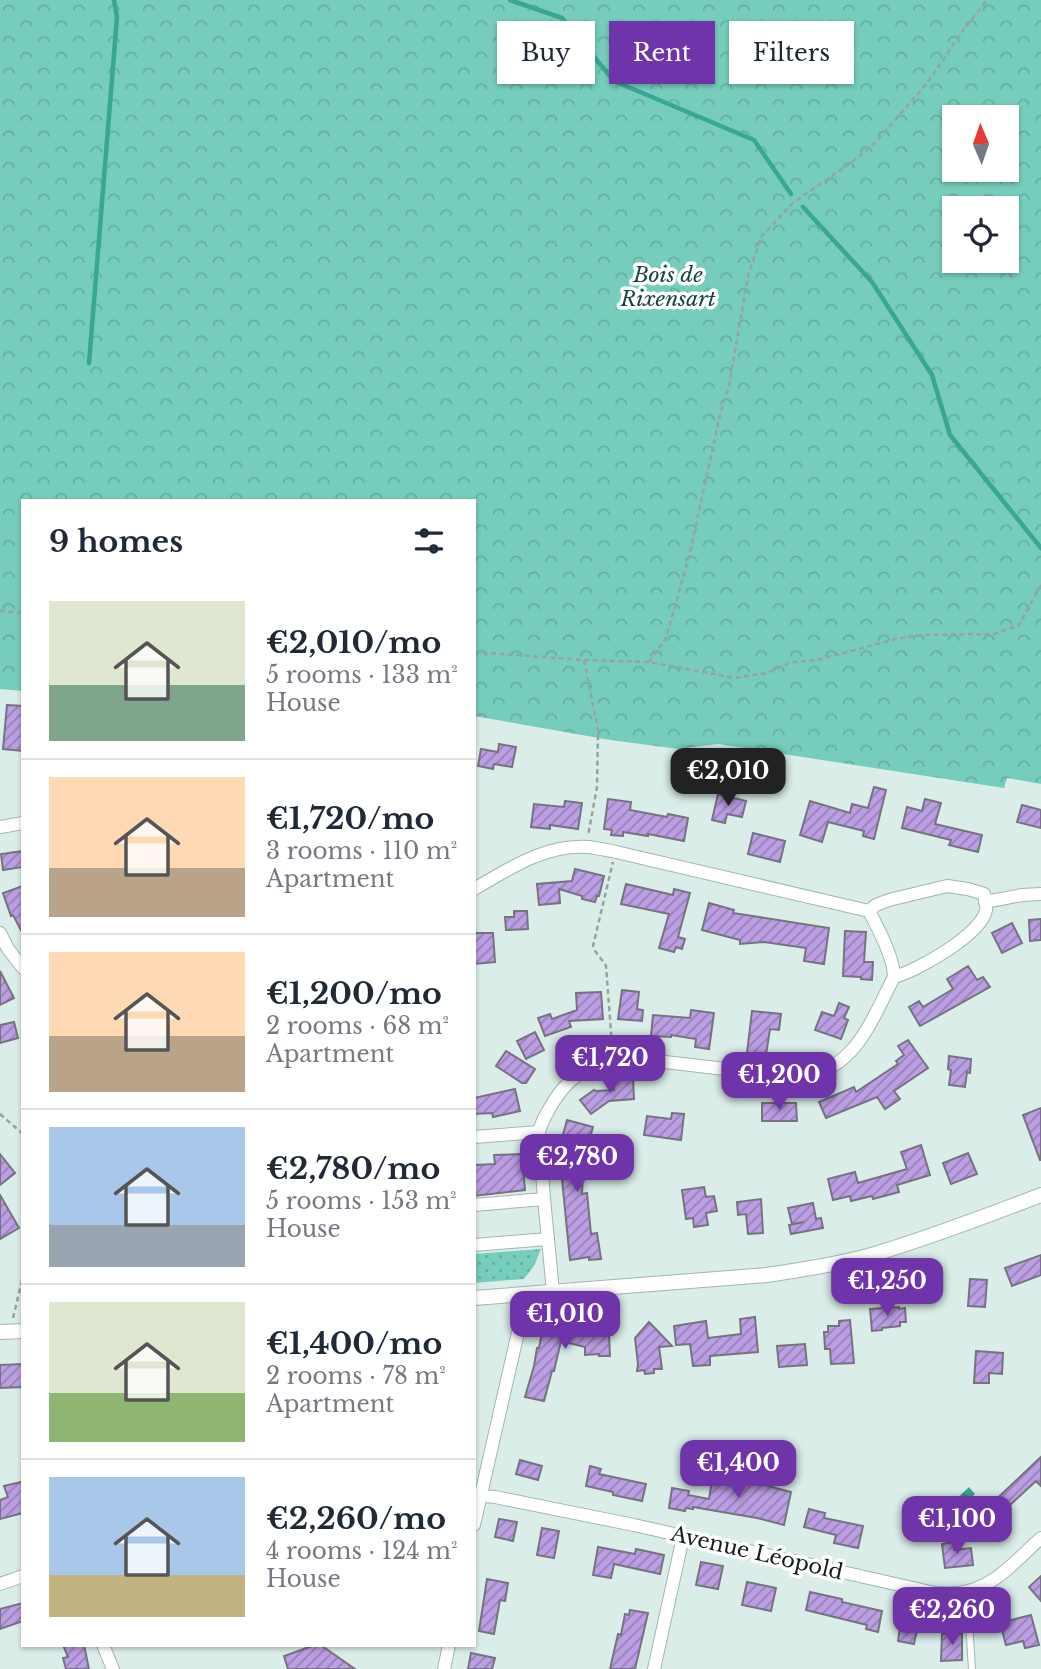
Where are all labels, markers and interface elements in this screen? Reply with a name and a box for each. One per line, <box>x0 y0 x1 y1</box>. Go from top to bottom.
chip: Buy <box>497 21 595 84</box>
chip: Rent <box>609 21 715 84</box>
chip: Filters <box>729 21 854 84</box>
north arrow <box>942 105 1018 182</box>
map controls <box>942 105 1019 273</box>
button: locate <box>942 196 1019 273</box>
park label: Bois de Rixensart <box>619 262 716 312</box>
icon: filters <box>410 522 448 560</box>
text: 9 homes <box>49 523 183 560</box>
text: €2,010/mo <box>266 624 441 661</box>
icon: home <box>105 629 189 713</box>
text: 5 rooms · 133 m² <box>266 661 458 689</box>
text: House <box>266 689 341 717</box>
pin: €2,010 <box>671 748 785 808</box>
text: €2,010 <box>687 757 769 785</box>
text: €1,720/mo <box>266 800 434 837</box>
icon: home <box>105 805 189 889</box>
text: 3 rooms · 110 m² <box>266 837 457 865</box>
text: Apartment <box>266 865 394 893</box>
text: €1,200/mo <box>266 975 442 1012</box>
icon: home <box>105 980 189 1064</box>
text: 2 rooms · 68 m² <box>266 1012 449 1040</box>
pin: €1,720 <box>553 1036 667 1095</box>
text: Apartment <box>266 1040 394 1068</box>
text: €1,720 <box>571 1044 649 1072</box>
pin: €1,200 <box>722 1052 836 1112</box>
text: €1,200 <box>737 1061 821 1089</box>
pin: €2,780 <box>520 1134 634 1194</box>
text: €2,780 <box>536 1143 618 1171</box>
text: €2,780/mo <box>266 1150 440 1187</box>
icon: home <box>105 1155 189 1239</box>
text: 5 rooms · 153 m² <box>266 1187 457 1215</box>
text: House <box>266 1215 341 1243</box>
pin: €1,250 <box>830 1258 944 1318</box>
text: €1,250 <box>847 1267 927 1295</box>
pin: €1,010 <box>508 1292 622 1351</box>
text: €1,010 <box>526 1300 604 1328</box>
text: €1,400/mo <box>266 1325 442 1362</box>
icon: home <box>105 1330 189 1414</box>
text: 2 rooms · 78 m² <box>266 1362 446 1390</box>
text: Apartment <box>266 1390 394 1418</box>
pin: €1,400 <box>681 1440 795 1500</box>
text: €1,400 <box>696 1449 780 1477</box>
pin: €1,100 <box>900 1496 1014 1556</box>
text: €2,260/mo <box>266 1500 446 1537</box>
icon: home <box>105 1505 189 1589</box>
text: €1,100 <box>918 1505 996 1533</box>
street label: Avenue Léopold <box>667 1520 846 1585</box>
text: 4 rooms · 124 m² <box>266 1537 457 1565</box>
text: House <box>266 1565 341 1593</box>
pin: €2,260 <box>895 1588 1009 1647</box>
text: €2,260 <box>909 1596 995 1624</box>

